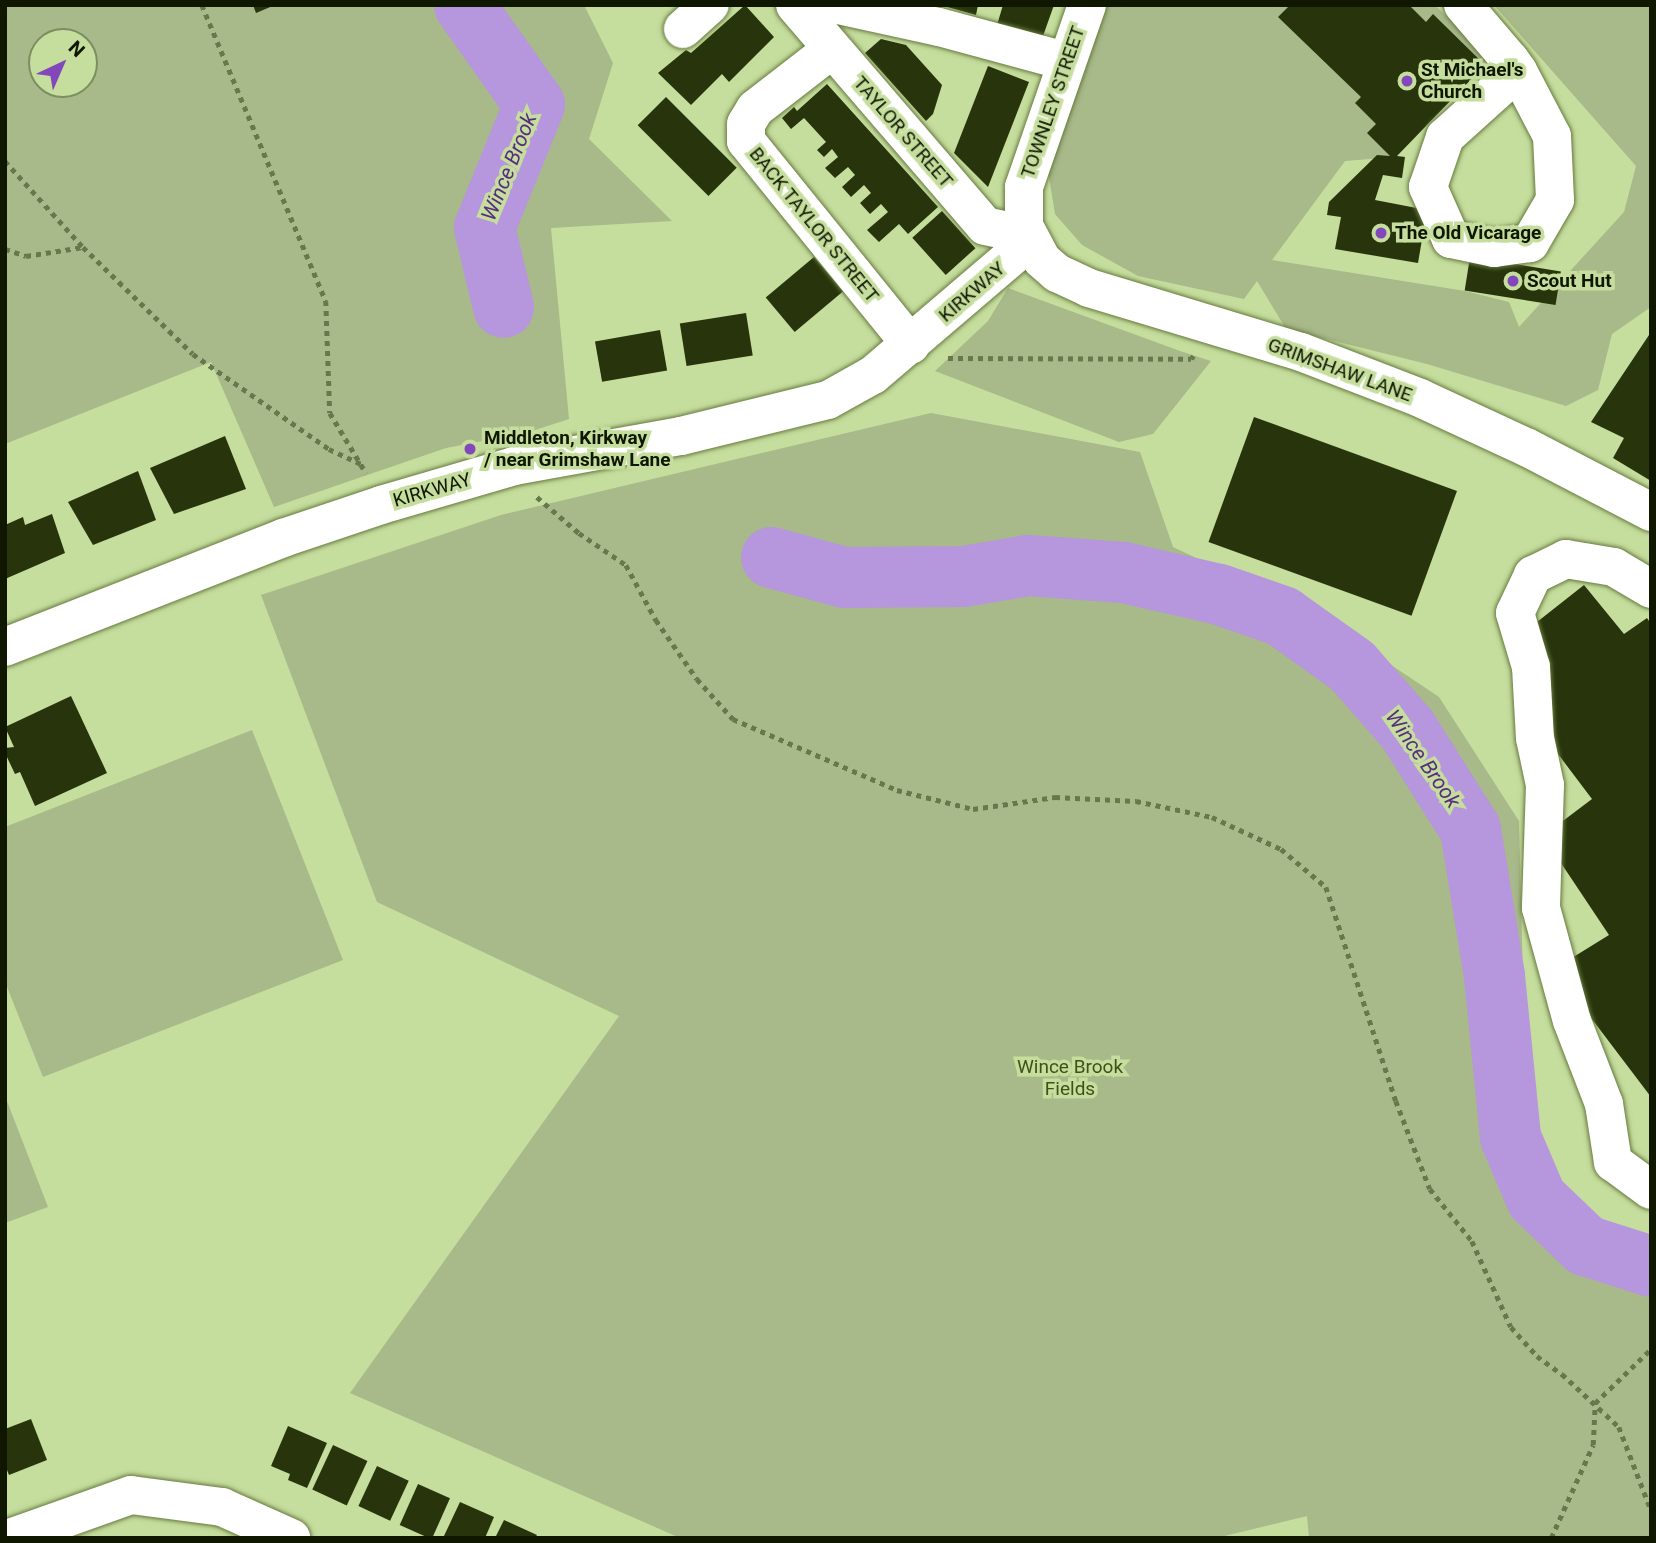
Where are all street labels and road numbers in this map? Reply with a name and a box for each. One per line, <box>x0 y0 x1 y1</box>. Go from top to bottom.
street label: TOWNLEY STREET <box>1016 23 1090 181</box>
street label: TAYLOR STREET <box>848 72 958 192</box>
street label: BACK TAYLOR STREET <box>744 143 884 307</box>
street label: KIRKWAY <box>934 257 1010 327</box>
street label: GRIMSHAW LANE <box>1265 333 1415 407</box>
street label: KIRKWAY <box>390 468 474 512</box>

